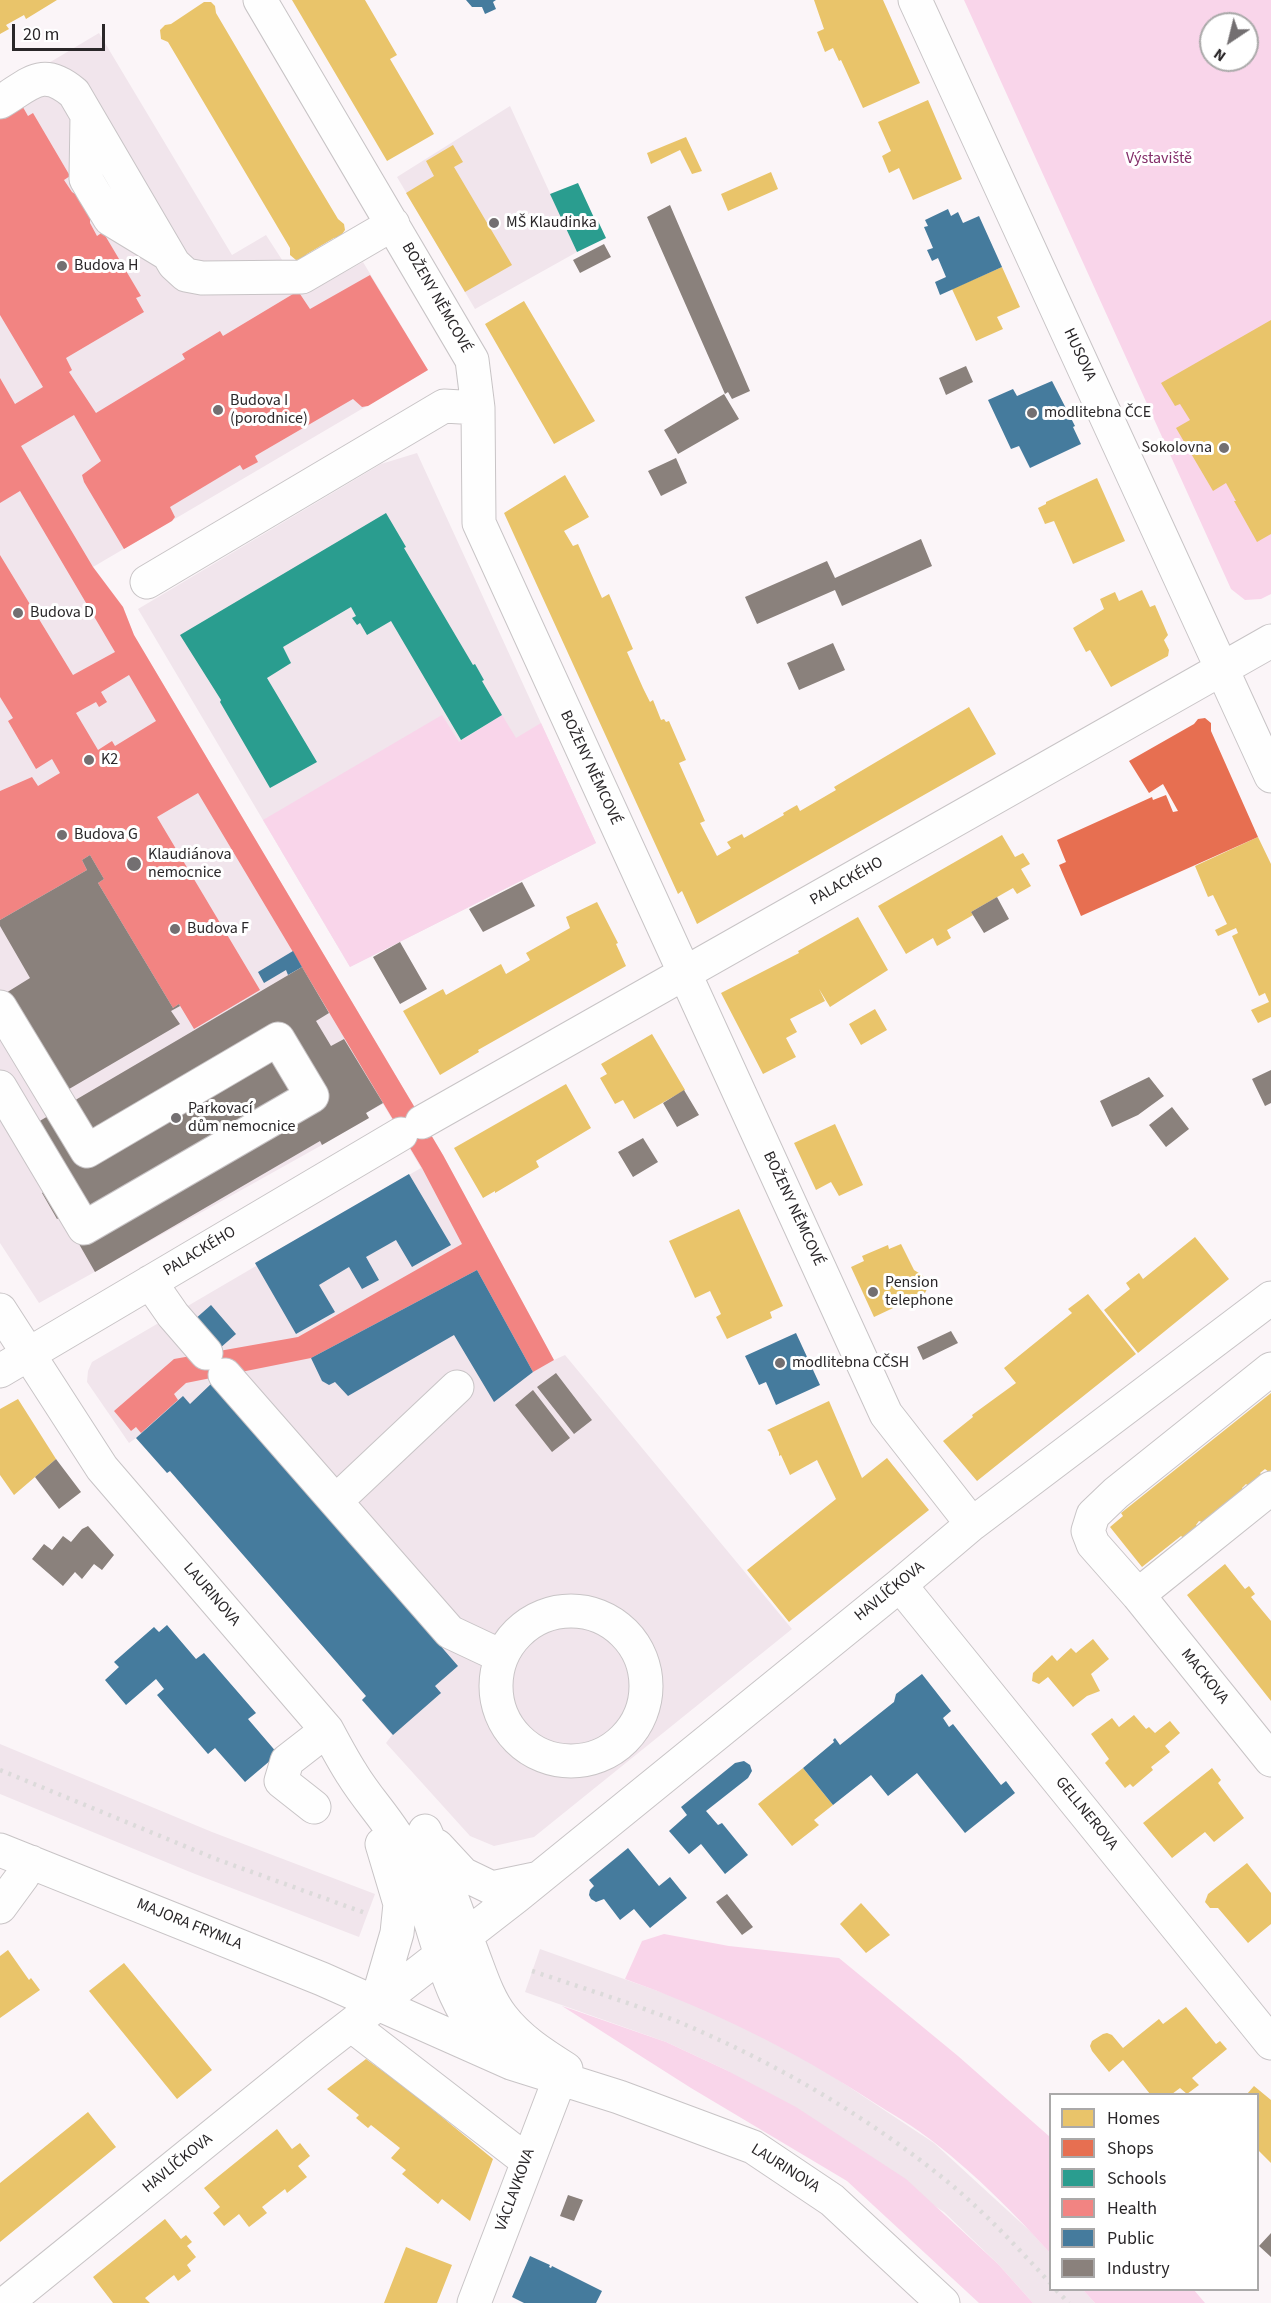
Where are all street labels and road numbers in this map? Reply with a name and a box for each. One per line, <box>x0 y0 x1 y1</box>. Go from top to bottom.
street label: BOŽENY NĚMCOVÉ <box>397 239 475 357</box>
street label: HUSOVA <box>1058 325 1100 385</box>
street label: BOŽENY NĚMCOVÉ <box>555 708 625 828</box>
street label: PALACKÉHO <box>807 853 887 911</box>
street label: BOŽENY NĚMCOVÉ <box>758 1149 828 1269</box>
street label: PALACKÉHO <box>160 1223 240 1281</box>
street label: HAVLÍČKOVA <box>851 1558 929 1626</box>
street label: LAURINOVA <box>178 1559 244 1631</box>
street label: MACKOVA <box>1176 1646 1232 1708</box>
street label: GELLNEROVA <box>1051 1773 1121 1855</box>
street label: MAJORA FRYMLA <box>133 1895 245 1955</box>
street label: HAVLÍČKOVA <box>139 2130 217 2198</box>
street label: LAURINOVA <box>747 2140 823 2198</box>
street label: VÁCLAVKOVA <box>492 2146 540 2234</box>

